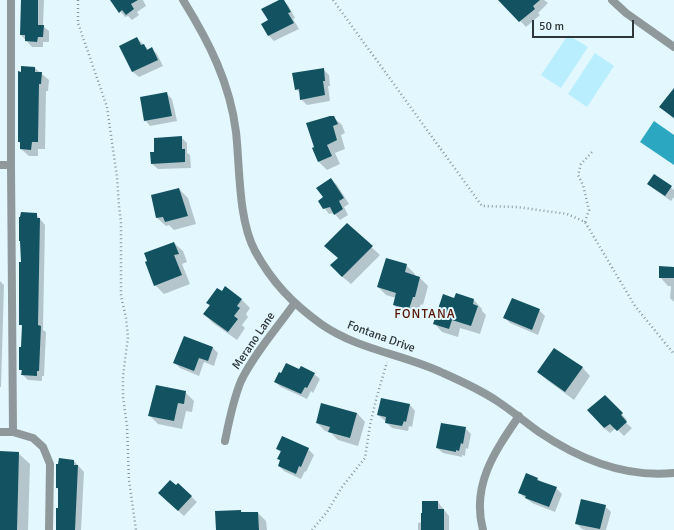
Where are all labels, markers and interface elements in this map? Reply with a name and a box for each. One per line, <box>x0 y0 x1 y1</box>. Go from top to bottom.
scale bar <box>534 12 636 38</box>
text: 50 m <box>539 19 564 34</box>
district label: FONTANA <box>394 307 456 323</box>
street label: Merano Lane <box>229 309 279 373</box>
street label: Fontana Drive <box>345 318 417 356</box>

